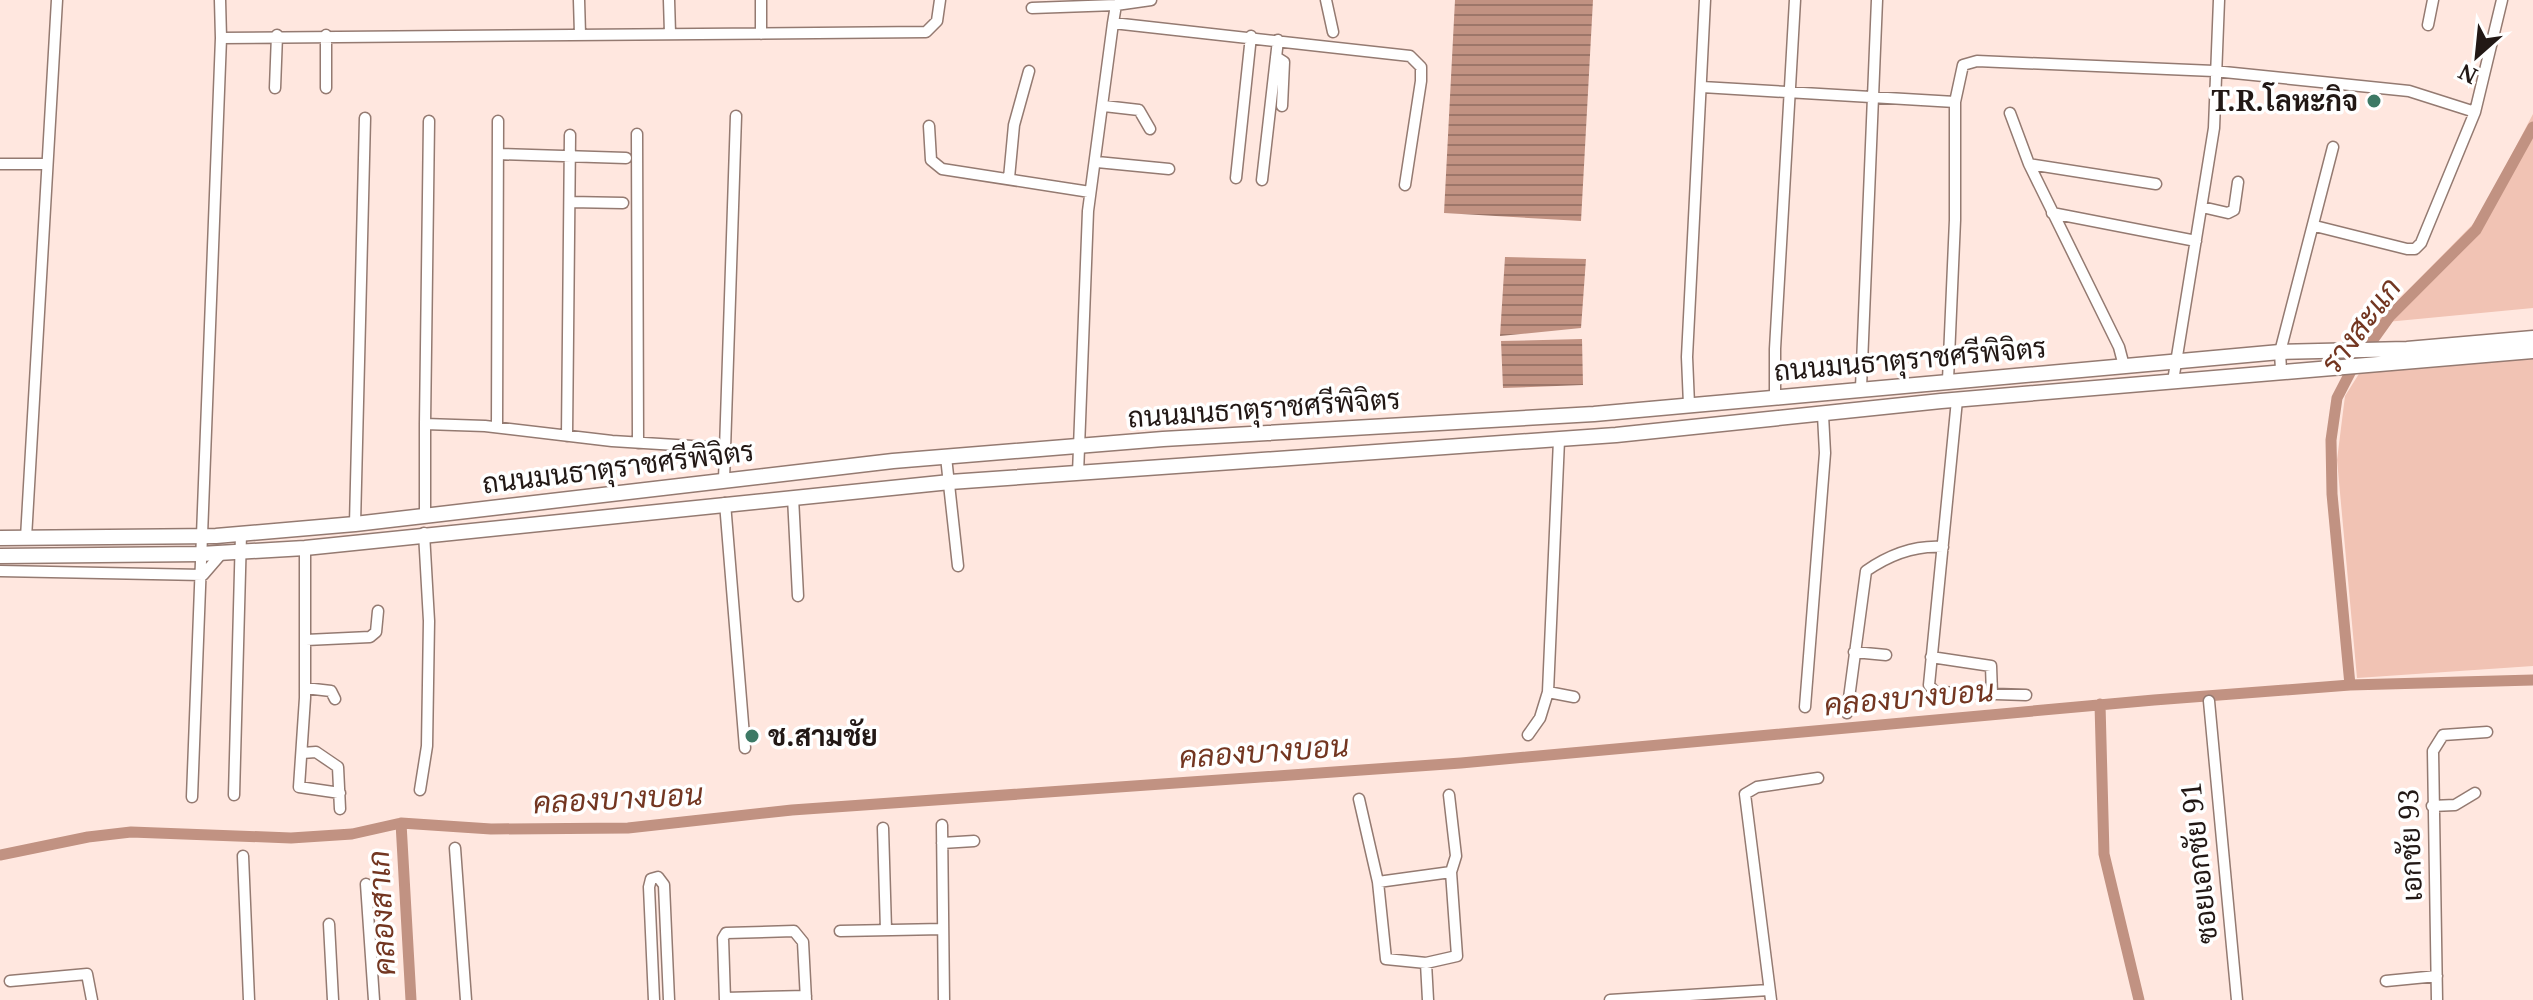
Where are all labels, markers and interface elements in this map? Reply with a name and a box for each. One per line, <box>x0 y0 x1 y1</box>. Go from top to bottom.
north arrow <box>2437 16 2517 96</box>
text: N <box>2453 57 2482 92</box>
place label: T.R.โลหะกิจ <box>2211 81 2358 119</box>
marker: T.R.โลหะกิจ <box>2365 92 2383 110</box>
water label: รางสะแก <box>2310 269 2410 382</box>
street label: ถนนมนธาตุราชศรีพิจิตร <box>1772 327 2048 391</box>
street label: ถนนมนธาตุราชศรีพิจิตร <box>1126 379 1402 437</box>
street label: ถนนมนธาตุราชศรีพิจิตร <box>480 430 756 504</box>
water label: คลองบางบอน <box>1822 669 1995 724</box>
place label: ช.สามชัย <box>768 716 878 754</box>
water label: คลองบางบอน <box>1178 724 1350 777</box>
marker: ช.สามชัย <box>743 727 761 745</box>
water label: คลองบางบอน <box>532 773 704 822</box>
street label: ซอยเอกชัย 91 <box>2171 780 2225 946</box>
street label: เอกชัย 93 <box>2388 788 2430 902</box>
water label: คลองสาเก <box>357 849 404 977</box>

